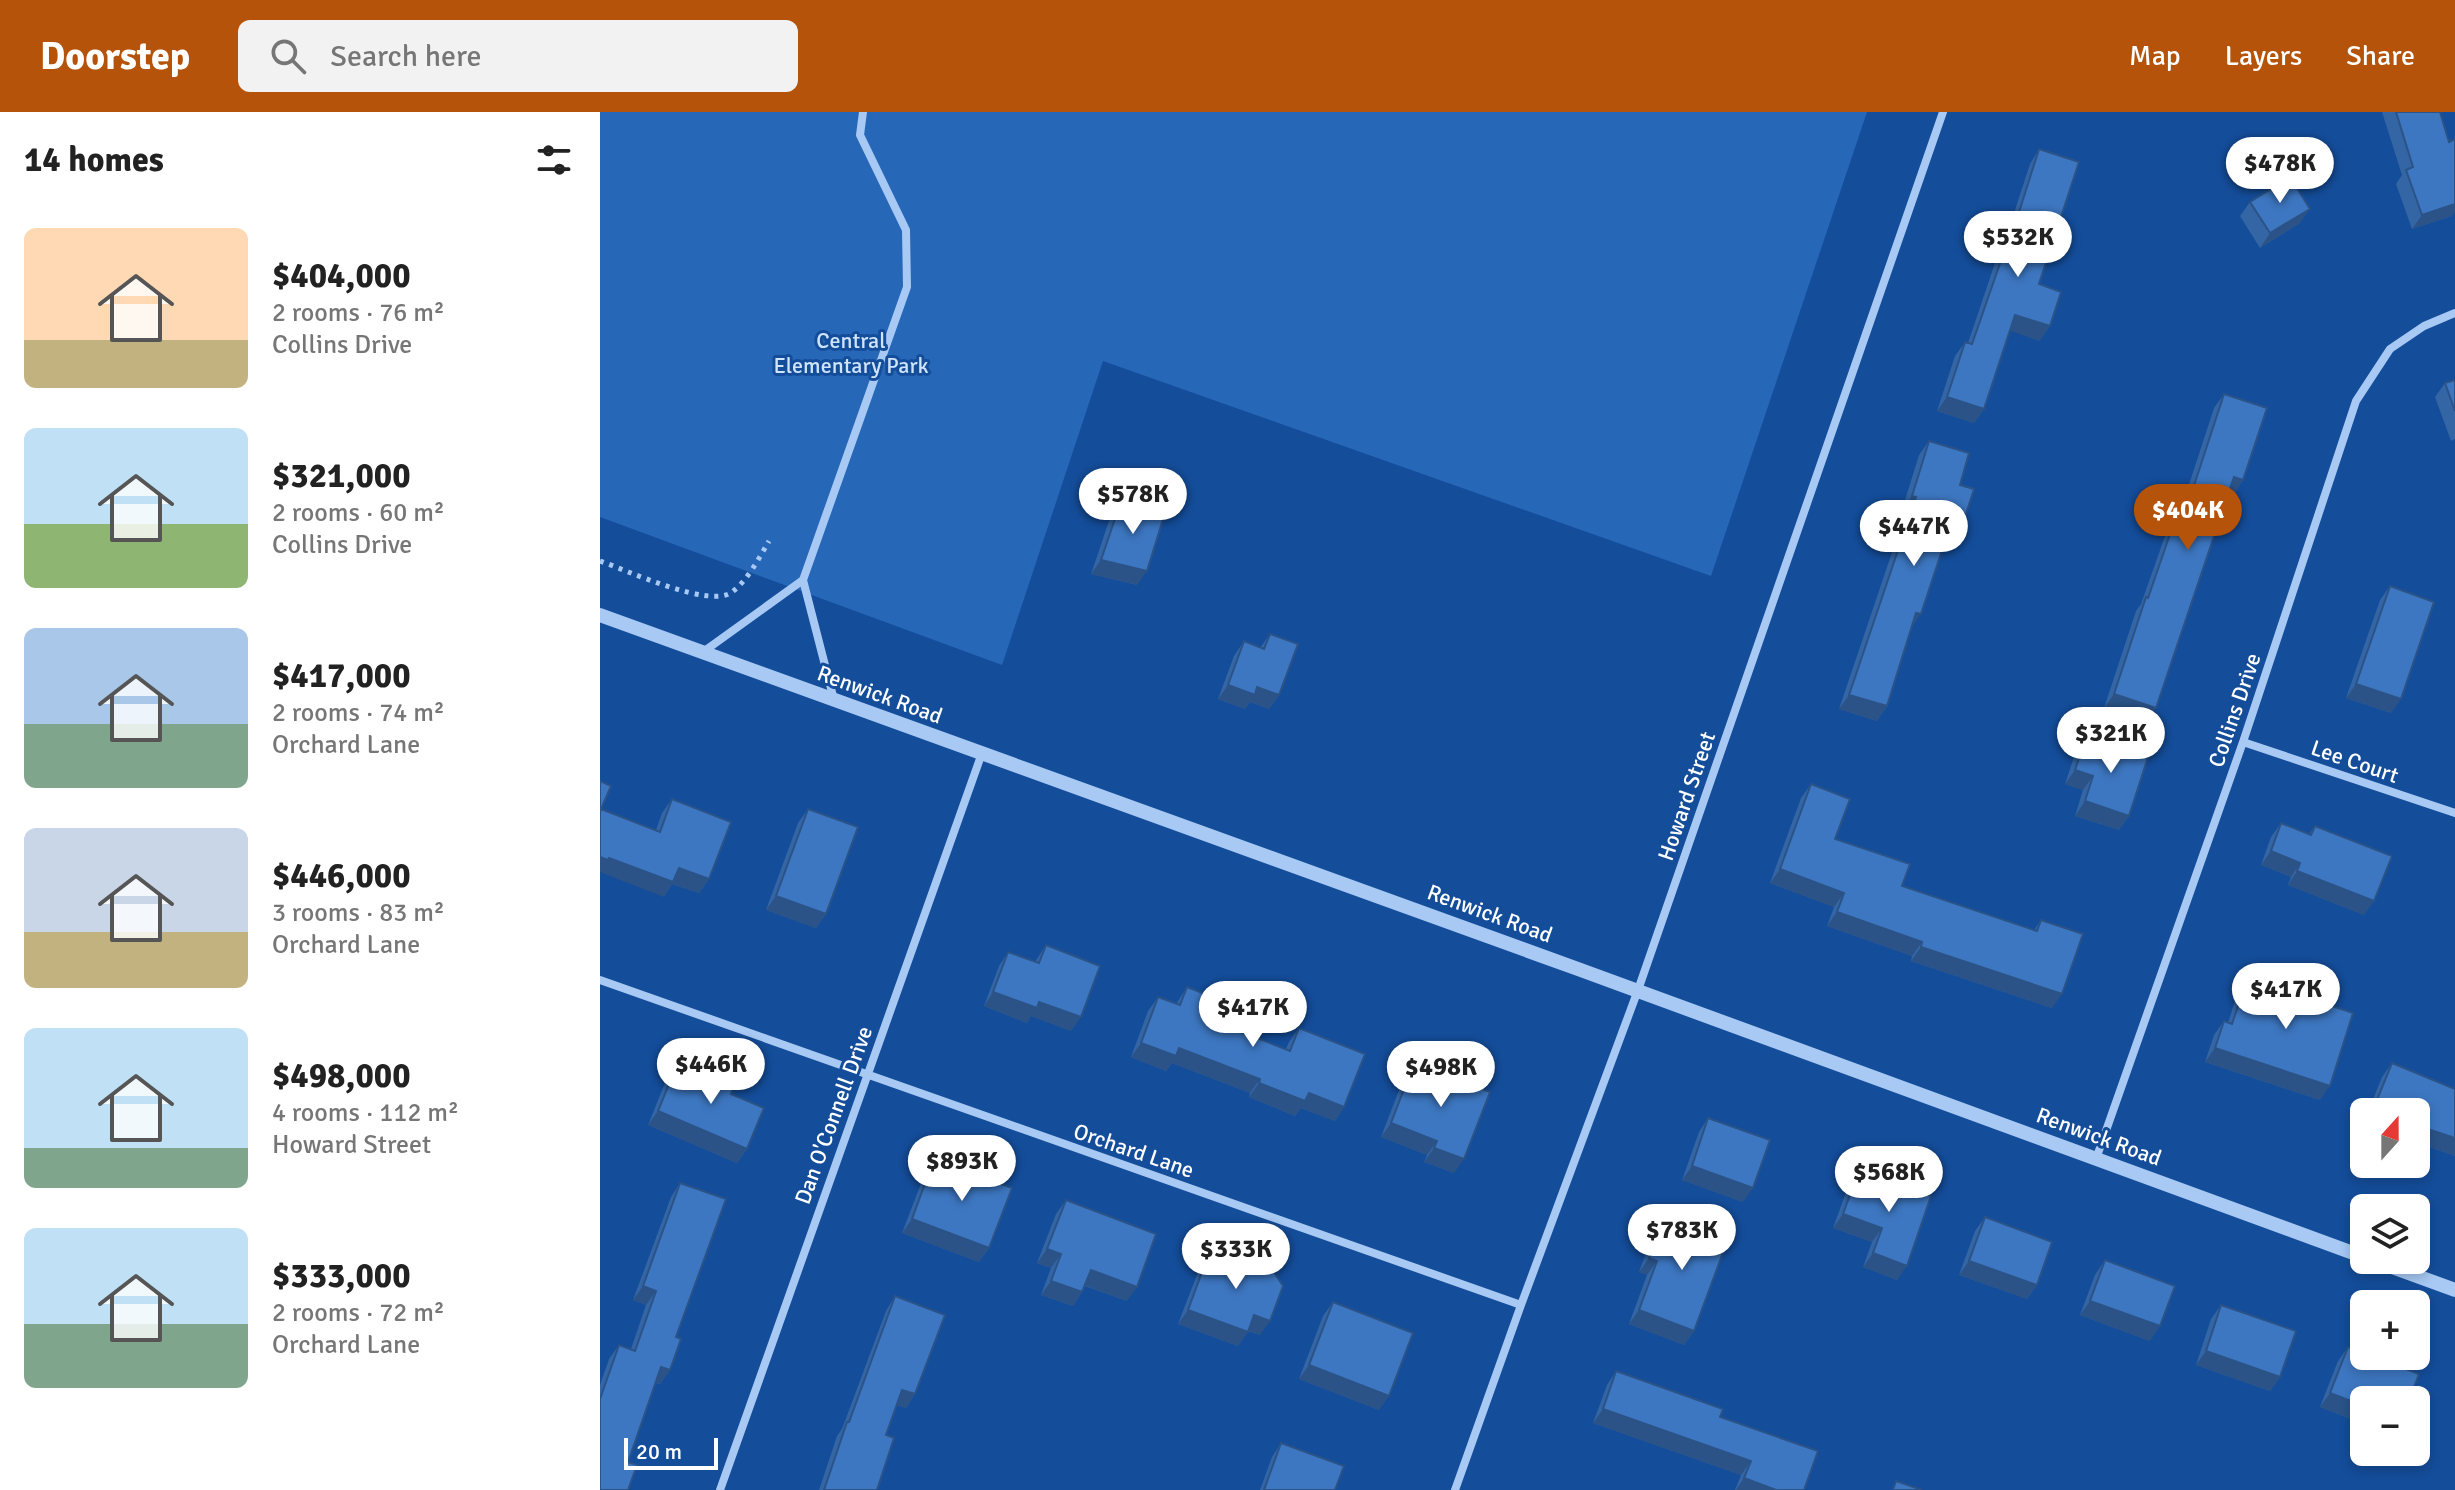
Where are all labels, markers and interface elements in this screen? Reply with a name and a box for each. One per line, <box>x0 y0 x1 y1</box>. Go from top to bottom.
search box <box>238 20 798 92</box>
text: Doorstep <box>40 33 190 80</box>
icon: search <box>266 34 310 78</box>
text: Search here <box>330 38 482 75</box>
text: Map <box>2129 39 2181 73</box>
text: Layers <box>2225 39 2302 73</box>
text: Share <box>2346 39 2415 73</box>
pin: $478K <box>2224 137 2336 205</box>
icon: filters <box>532 138 576 182</box>
text: 14 homes <box>24 139 164 181</box>
text: $478K <box>2244 147 2316 179</box>
pin: $532K <box>1962 211 2074 279</box>
text: $532K <box>1982 221 2054 253</box>
text: $404,000 <box>272 255 411 297</box>
icon: home <box>88 260 184 356</box>
text: 2 rooms · 76 m² <box>272 297 445 329</box>
park label: Central Elementary Park <box>773 327 929 379</box>
text: Collins Drive <box>272 329 412 361</box>
text: $321,000 <box>272 455 411 497</box>
icon: home <box>88 460 184 556</box>
pin: $578K <box>1077 468 1189 536</box>
text: $578K <box>1097 478 1169 510</box>
pin: $404K <box>2132 484 2244 552</box>
text: $404K <box>2152 494 2224 526</box>
text: 2 rooms · 60 m² <box>272 497 445 529</box>
pin: $447K <box>1858 500 1970 568</box>
text: $447K <box>1878 510 1950 542</box>
text: Collins Drive <box>272 529 412 561</box>
street label: Collins Drive <box>2202 650 2267 771</box>
text: $417,000 <box>272 655 411 697</box>
street label: Renwick Road <box>814 659 946 730</box>
icon: home <box>88 660 184 756</box>
text: 2 rooms · 74 m² <box>272 697 445 729</box>
pin: $321K <box>2055 707 2167 775</box>
text: $321K <box>2075 717 2147 749</box>
street label: Howard Street <box>1652 728 1721 864</box>
text: Orchard Lane <box>272 729 420 761</box>
street label: Lee Court <box>2308 734 2402 789</box>
text: $446,000 <box>272 855 411 897</box>
icon: home <box>88 860 184 956</box>
street label: Renwick Road <box>1424 878 1556 949</box>
text: 3 rooms · 83 m² <box>272 897 445 929</box>
text: Orchard Lane <box>272 929 420 961</box>
pin: $417K <box>2230 963 2342 1031</box>
text: $417K <box>2250 973 2322 1005</box>
pin: $417K <box>1197 981 1309 1049</box>
text: $417K <box>1217 991 1289 1023</box>
street label: Dan O'Connell Drive <box>789 1023 878 1208</box>
pin: $446K <box>655 1038 767 1106</box>
pin: $498K <box>1385 1041 1497 1109</box>
text: $446K <box>675 1048 747 1080</box>
text: $498K <box>1405 1051 1477 1083</box>
text: $498,000 <box>272 1055 411 1097</box>
icon: home <box>88 1060 184 1156</box>
text: 4 rooms · 112 m² <box>272 1097 459 1129</box>
north arrow <box>2350 1098 2430 1178</box>
map controls <box>2350 1098 2430 1466</box>
street label: Renwick Road <box>2033 1101 2165 1172</box>
street label: Orchard Lane <box>1070 1117 1198 1184</box>
text: Howard Street <box>272 1129 431 1161</box>
pin: $893K <box>906 1135 1018 1203</box>
text: $893K <box>926 1145 998 1177</box>
pin: $568K <box>1833 1146 1945 1214</box>
text: $568K <box>1853 1156 1925 1188</box>
button: layers <box>2350 1194 2430 1274</box>
pin: $783K <box>1626 1204 1738 1272</box>
text: $783K <box>1646 1214 1718 1246</box>
pin: $333K <box>1180 1223 1292 1291</box>
text: $333K <box>1200 1233 1272 1265</box>
text: $333,000 <box>272 1255 411 1297</box>
icon: home <box>88 1260 184 1356</box>
button: + <box>2350 1290 2430 1370</box>
text: 2 rooms · 72 m² <box>272 1297 445 1329</box>
text: Orchard Lane <box>272 1329 420 1361</box>
button: − <box>2350 1386 2430 1466</box>
scale bar <box>624 1434 718 1470</box>
text: 20 m <box>636 1438 682 1465</box>

